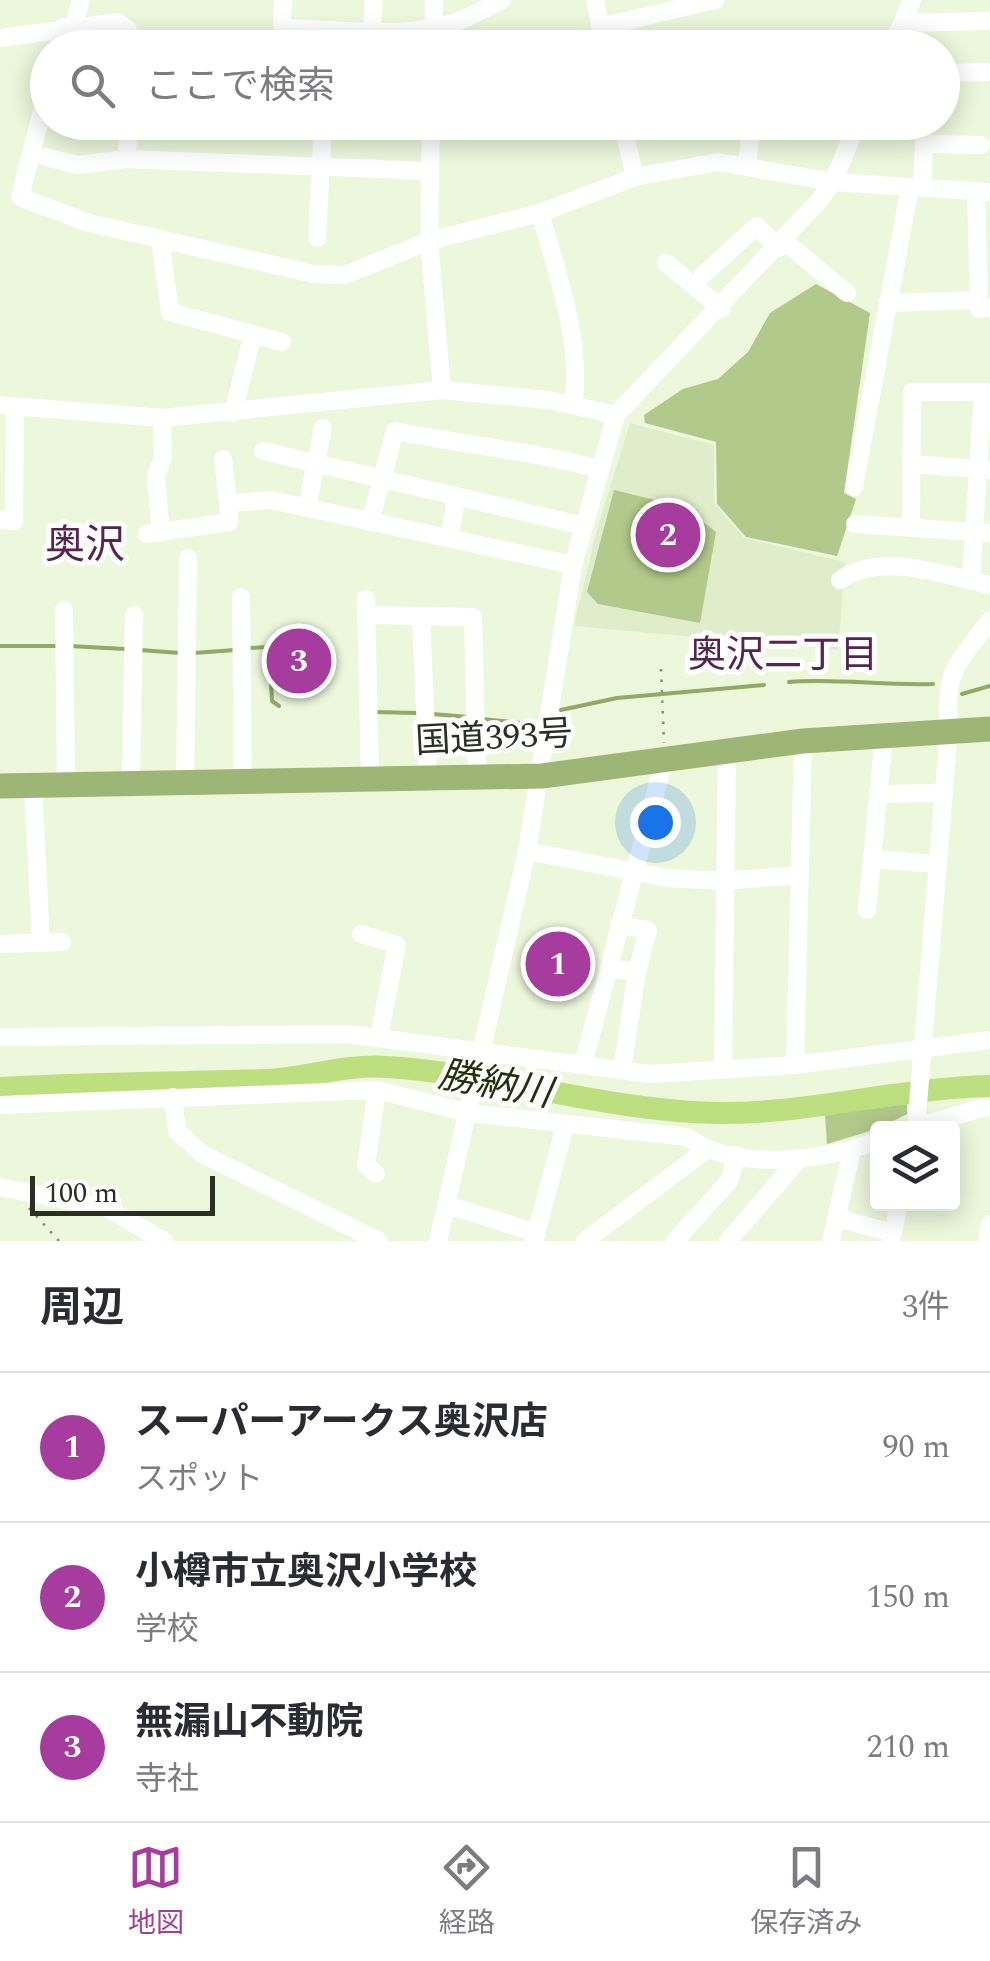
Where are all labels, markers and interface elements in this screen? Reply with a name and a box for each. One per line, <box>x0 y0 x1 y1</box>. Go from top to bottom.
search box <box>30 30 960 140</box>
icon: search <box>65 58 120 113</box>
text: ここで検索 <box>145 58 335 116</box>
pin: 2 <box>636 498 700 572</box>
district label: 奥沢 <box>45 516 125 577</box>
pin: 3 <box>266 624 332 698</box>
district label: 奥沢二丁目 <box>688 627 878 685</box>
street label: 国道393号 <box>414 707 574 769</box>
your location <box>630 797 681 848</box>
pin: 1 <box>526 926 590 1002</box>
water label: 勝納川 <box>434 1047 560 1124</box>
map controls <box>870 1121 960 1211</box>
button: layers <box>870 1121 960 1211</box>
scale bar <box>30 1171 215 1216</box>
text: 100 m <box>45 1172 118 1215</box>
text: 周辺 <box>40 1277 124 1340</box>
text: 3件 <box>902 1283 950 1332</box>
text: スーパーアークス奥沢店 <box>135 1394 548 1452</box>
text: 1 <box>64 1423 81 1472</box>
text: 90 m <box>882 1423 950 1472</box>
text: スポット <box>135 1455 263 1504</box>
text: 小樽市立奥沢小学校 <box>135 1544 477 1602</box>
text: 2 <box>64 1573 81 1622</box>
text: 150 m <box>866 1573 950 1622</box>
text: 学校 <box>135 1605 199 1654</box>
text: 無漏山不動院 <box>135 1694 363 1752</box>
text: 3 <box>64 1723 81 1772</box>
text: 210 m <box>866 1723 950 1772</box>
text: 寺社 <box>135 1755 199 1804</box>
tab: 地図 <box>128 1840 184 1945</box>
tab: 経路 <box>439 1840 495 1945</box>
tab: 保存済み <box>750 1840 862 1945</box>

